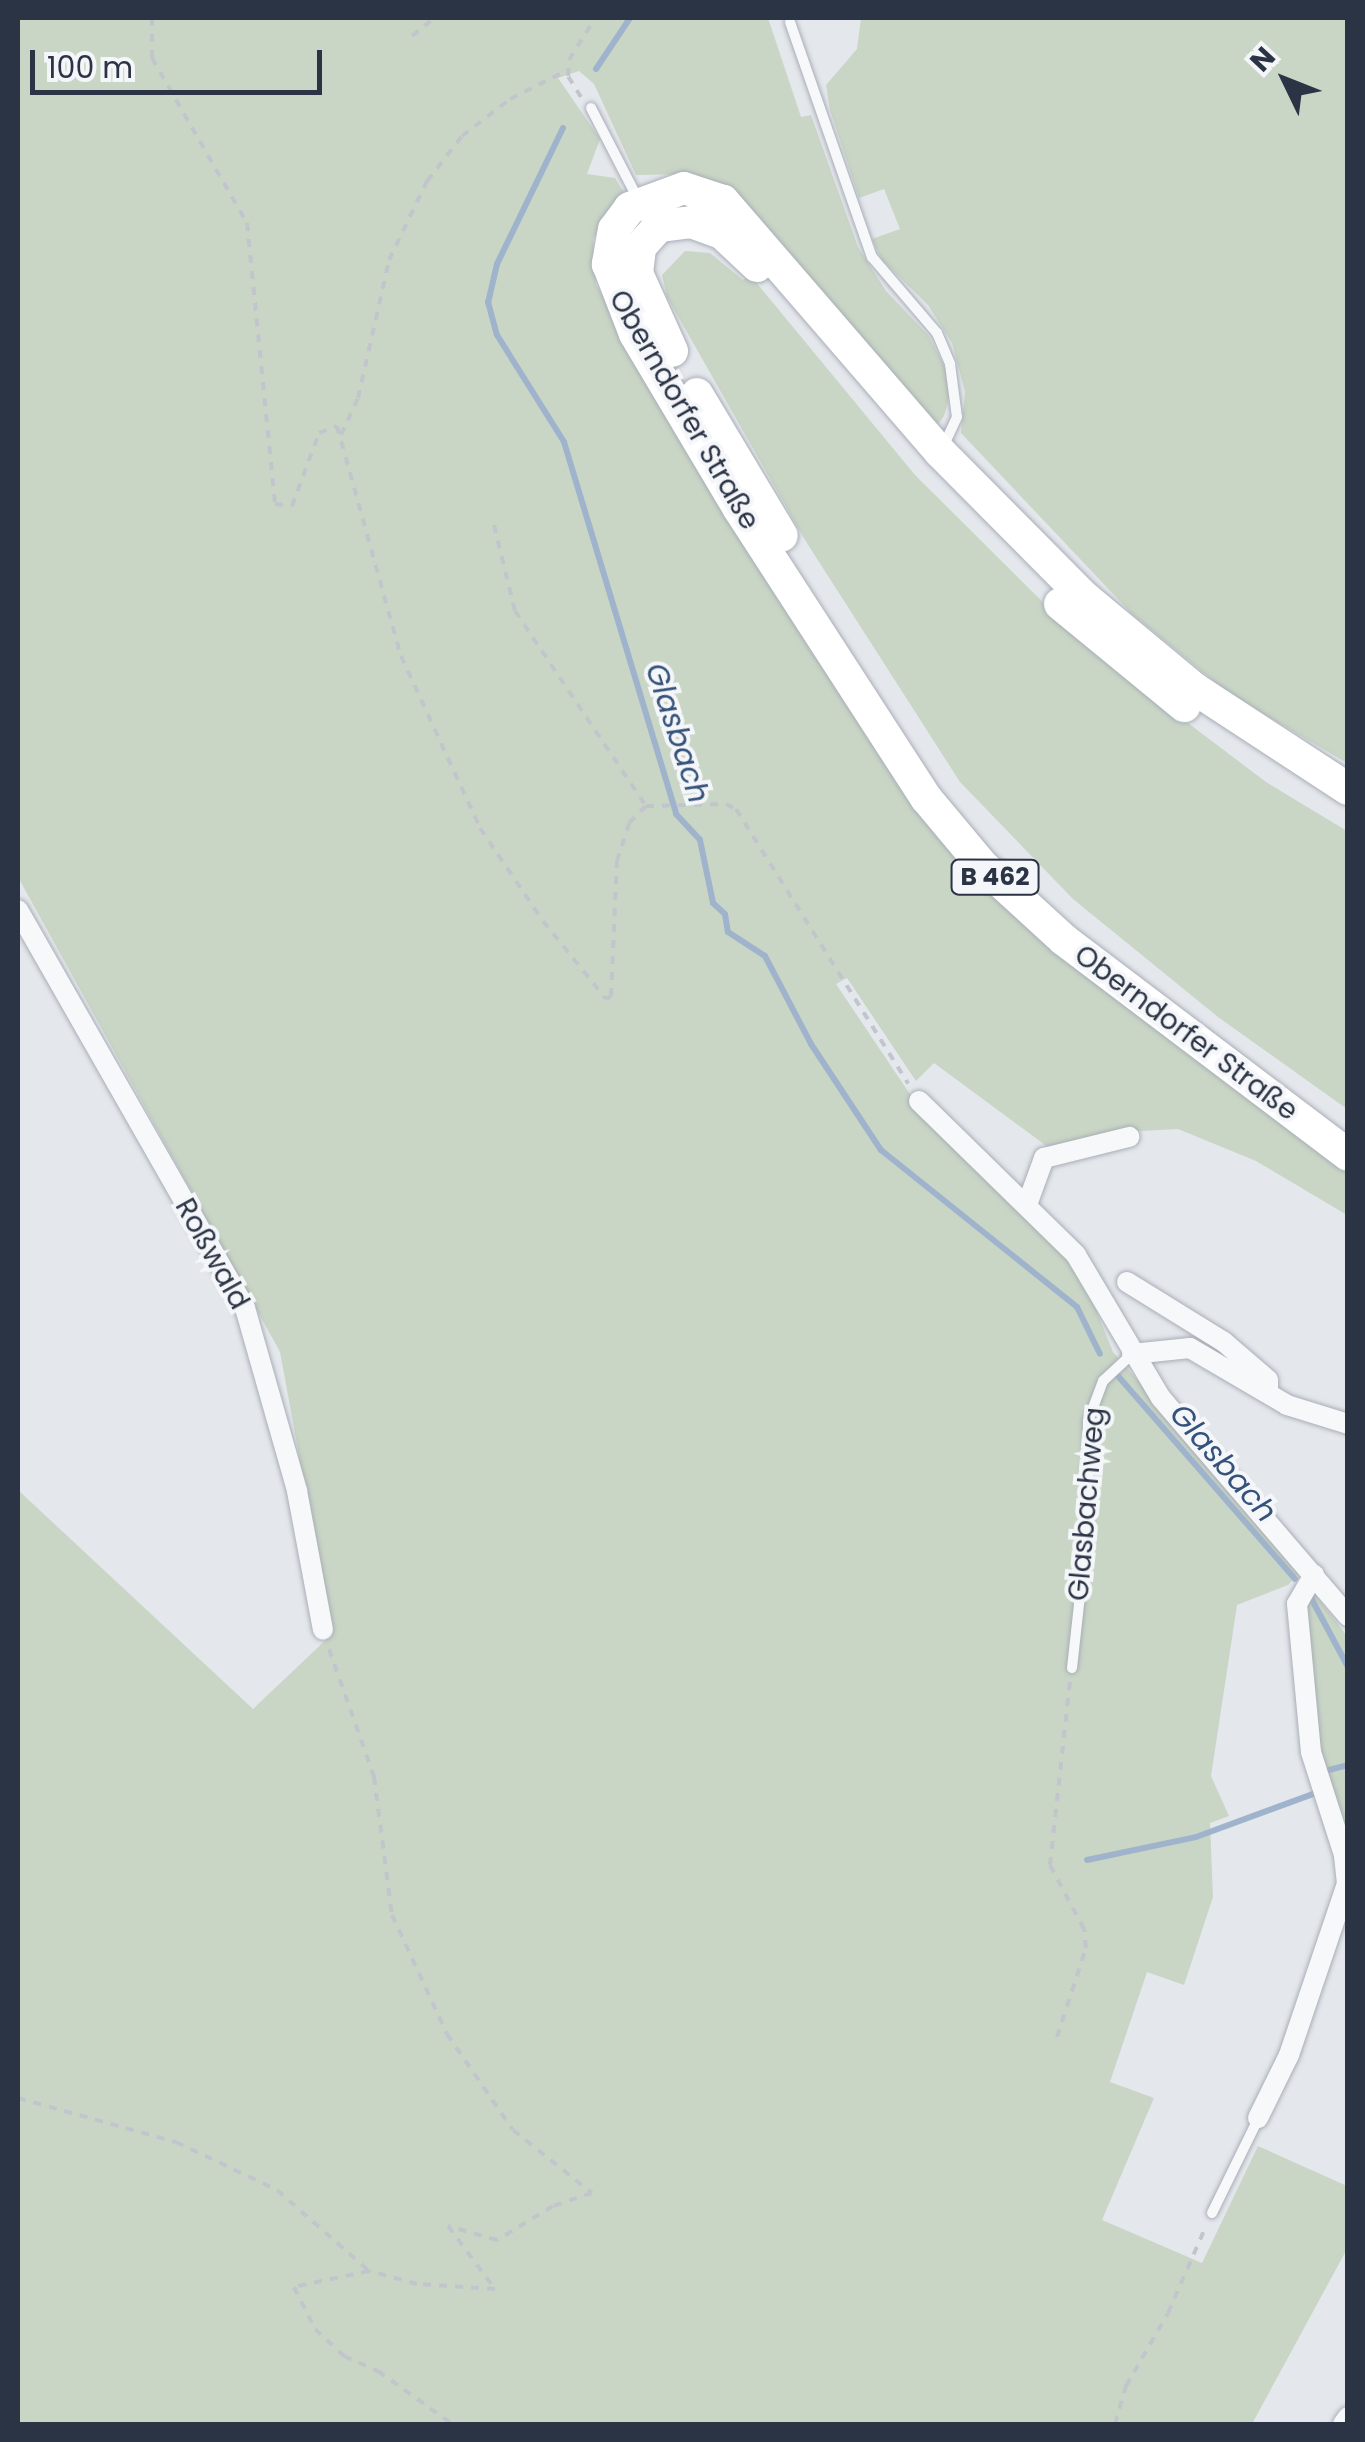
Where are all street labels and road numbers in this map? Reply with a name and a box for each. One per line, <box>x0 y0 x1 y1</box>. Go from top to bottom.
street label: Oberndorfer Straße <box>602 284 766 536</box>
road number: B 462 <box>950 857 1040 897</box>
street label: Oberndorfer Straße <box>1068 938 1304 1128</box>
street label: Roßwald <box>168 1193 256 1315</box>
street label: Glasbachweg <box>1062 1406 1112 1602</box>

